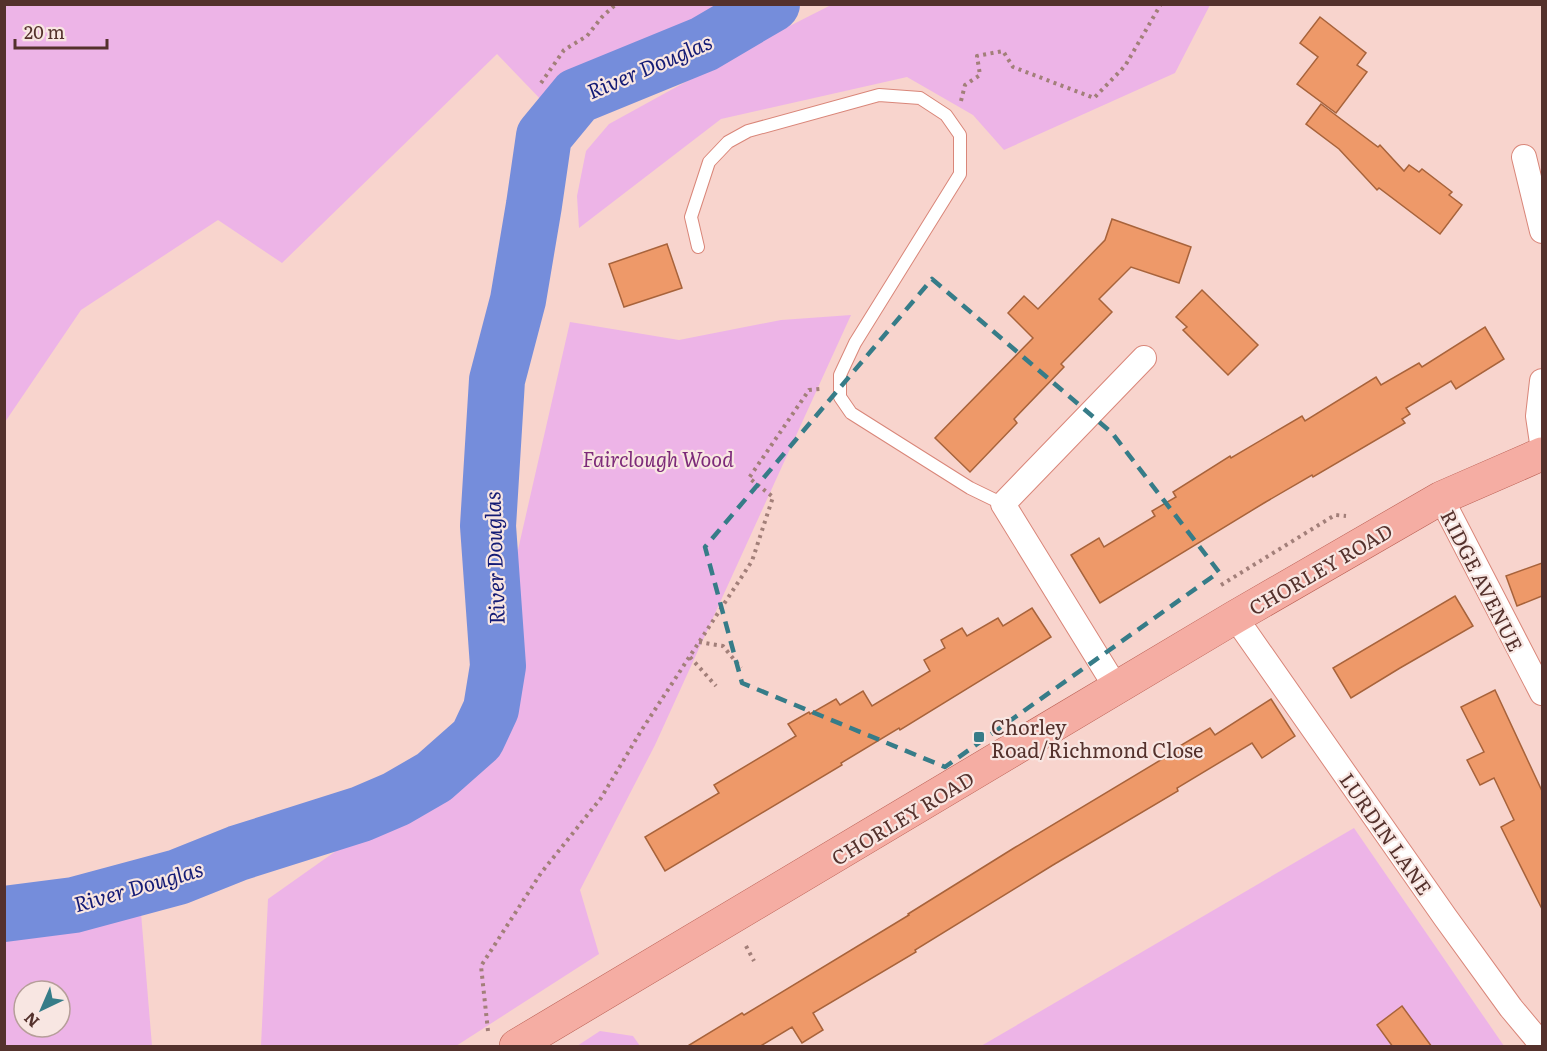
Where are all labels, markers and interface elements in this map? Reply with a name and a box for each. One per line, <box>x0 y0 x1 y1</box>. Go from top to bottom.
scale bar <box>15 12 106 50</box>
text: 20 m <box>24 18 65 45</box>
water label: River Douglas <box>582 25 716 105</box>
park label: Fairclough Wood <box>582 443 734 473</box>
water label: River Douglas <box>475 491 511 625</box>
street label: RIDGE AVENUE <box>1434 504 1532 656</box>
street label: CHORLEY ROAD <box>1242 515 1398 621</box>
place label: Chorley Road/Richmond Close <box>991 711 1203 764</box>
marker: Chorley Road/Richmond Close <box>972 730 986 744</box>
street label: CHORLEY ROAD <box>825 762 979 872</box>
street label: LURDIN LANE <box>1334 766 1440 900</box>
water label: River Douglas <box>70 852 206 918</box>
north arrow <box>12 979 72 1039</box>
text: N <box>18 1007 44 1034</box>

